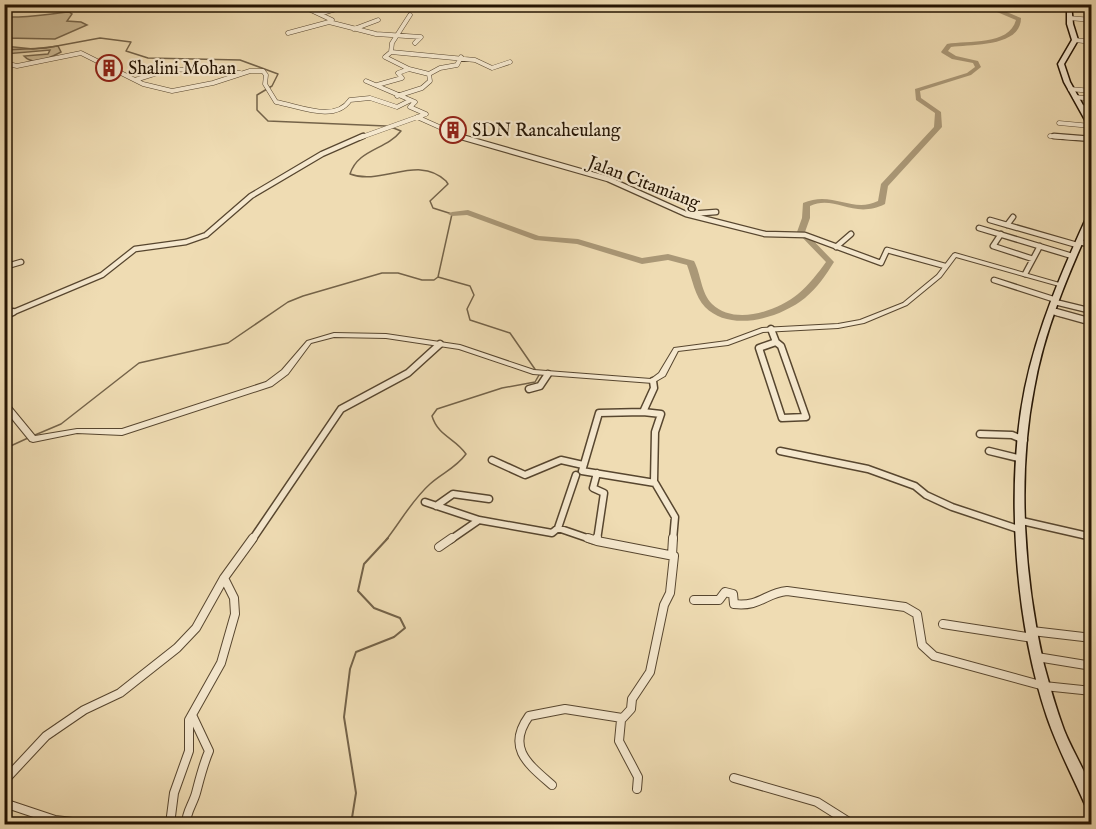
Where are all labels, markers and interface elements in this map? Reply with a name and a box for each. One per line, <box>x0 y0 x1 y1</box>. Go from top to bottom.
building icon: Shalini Mohan <box>94 53 124 83</box>
place label: Shalini Mohan <box>128 58 236 81</box>
building icon: SDN Rancaheulang <box>438 115 468 145</box>
place label: SDN Rancaheulang <box>472 120 621 143</box>
street label: Jalan Citamiang <box>582 151 703 215</box>

